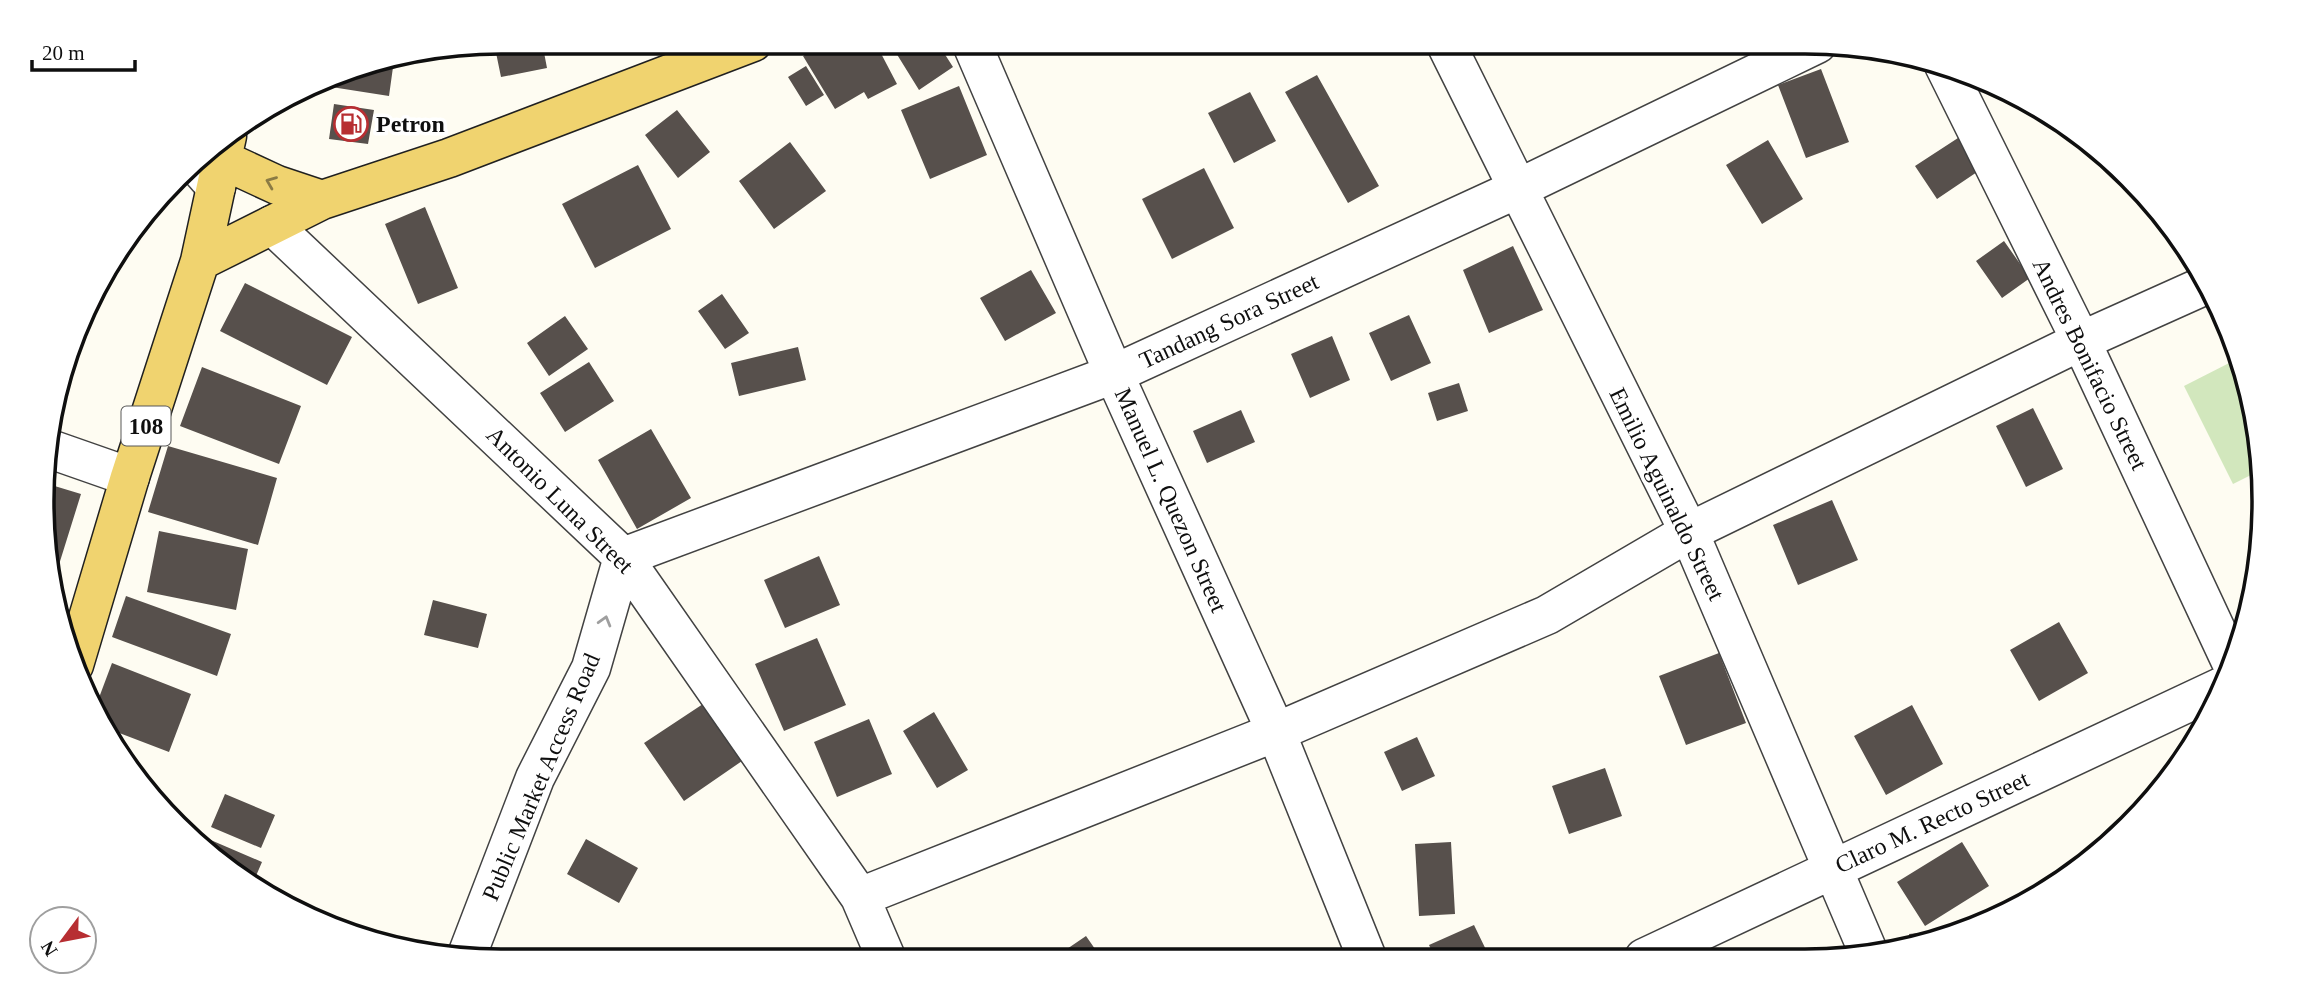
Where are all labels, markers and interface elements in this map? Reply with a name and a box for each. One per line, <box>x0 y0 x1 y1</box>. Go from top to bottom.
scale bar <box>32 28 135 72</box>
text: 20 m <box>42 41 85 65</box>
fuel station icon: Petron <box>332 105 370 143</box>
place label: Petron <box>376 111 445 137</box>
one-way arrow <box>266 177 278 191</box>
street label: Andres Bonifacio Street <box>2027 254 2153 474</box>
street label: Tandang Sora Street <box>1135 268 1323 374</box>
street label: Emilio Aguinaldo Street <box>1604 383 1730 605</box>
street label: Manuel L. Quezon Street <box>1110 384 1232 616</box>
road number: 108 <box>122 406 170 446</box>
street label: Antonio Luna Street <box>482 422 639 579</box>
one-way arrow <box>596 615 611 627</box>
street label: Public Market Access Road <box>477 650 605 904</box>
street label: Claro M. Recto Street <box>1831 766 2033 878</box>
north arrow <box>28 905 98 975</box>
text: N <box>36 937 62 960</box>

